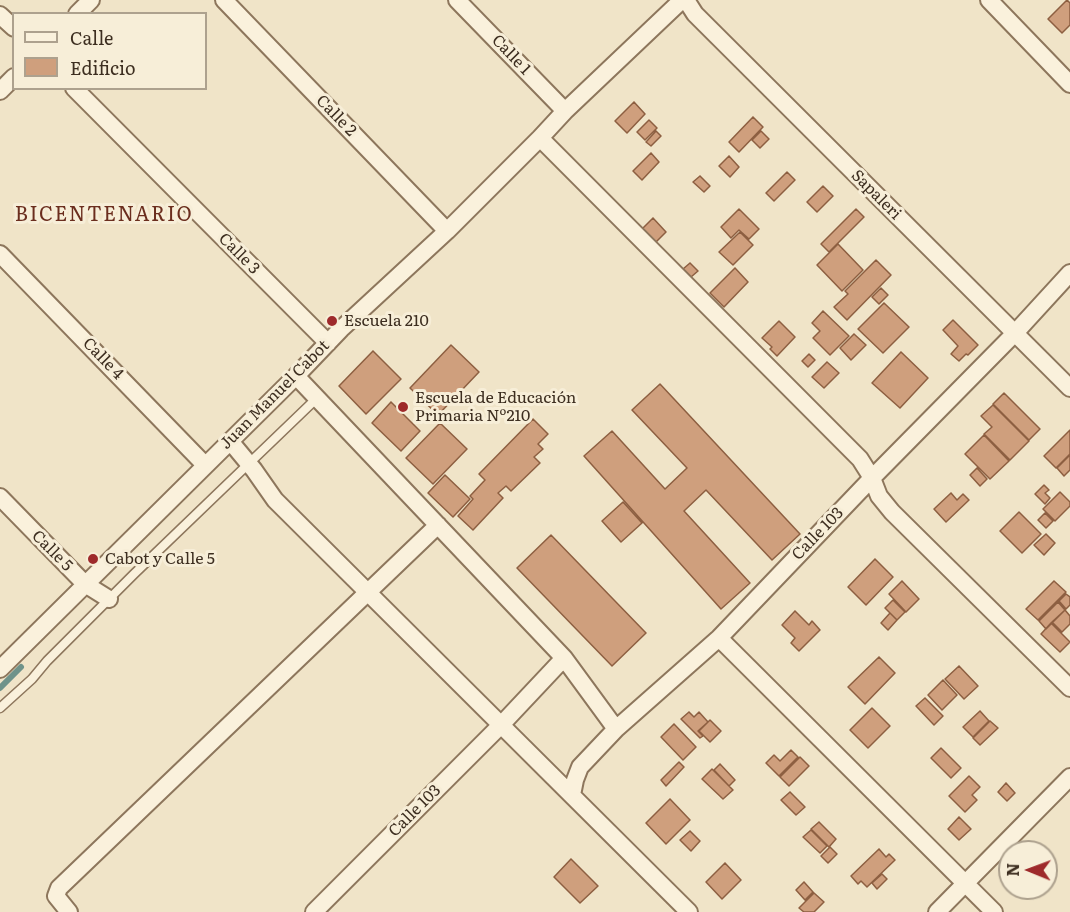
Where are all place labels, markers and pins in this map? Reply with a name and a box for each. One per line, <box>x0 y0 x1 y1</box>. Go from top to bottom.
place label: Escuela 210 <box>344 311 429 331</box>
marker: Escuela 210 <box>325 314 339 328</box>
place label: Escuela de Educación Primaria Nº210 <box>415 388 576 426</box>
marker: Escuela de Educación Primaria Nº210 <box>396 400 410 414</box>
place label: Cabot y Calle 5 <box>105 549 215 569</box>
marker: Cabot y Calle 5 <box>86 552 100 566</box>

